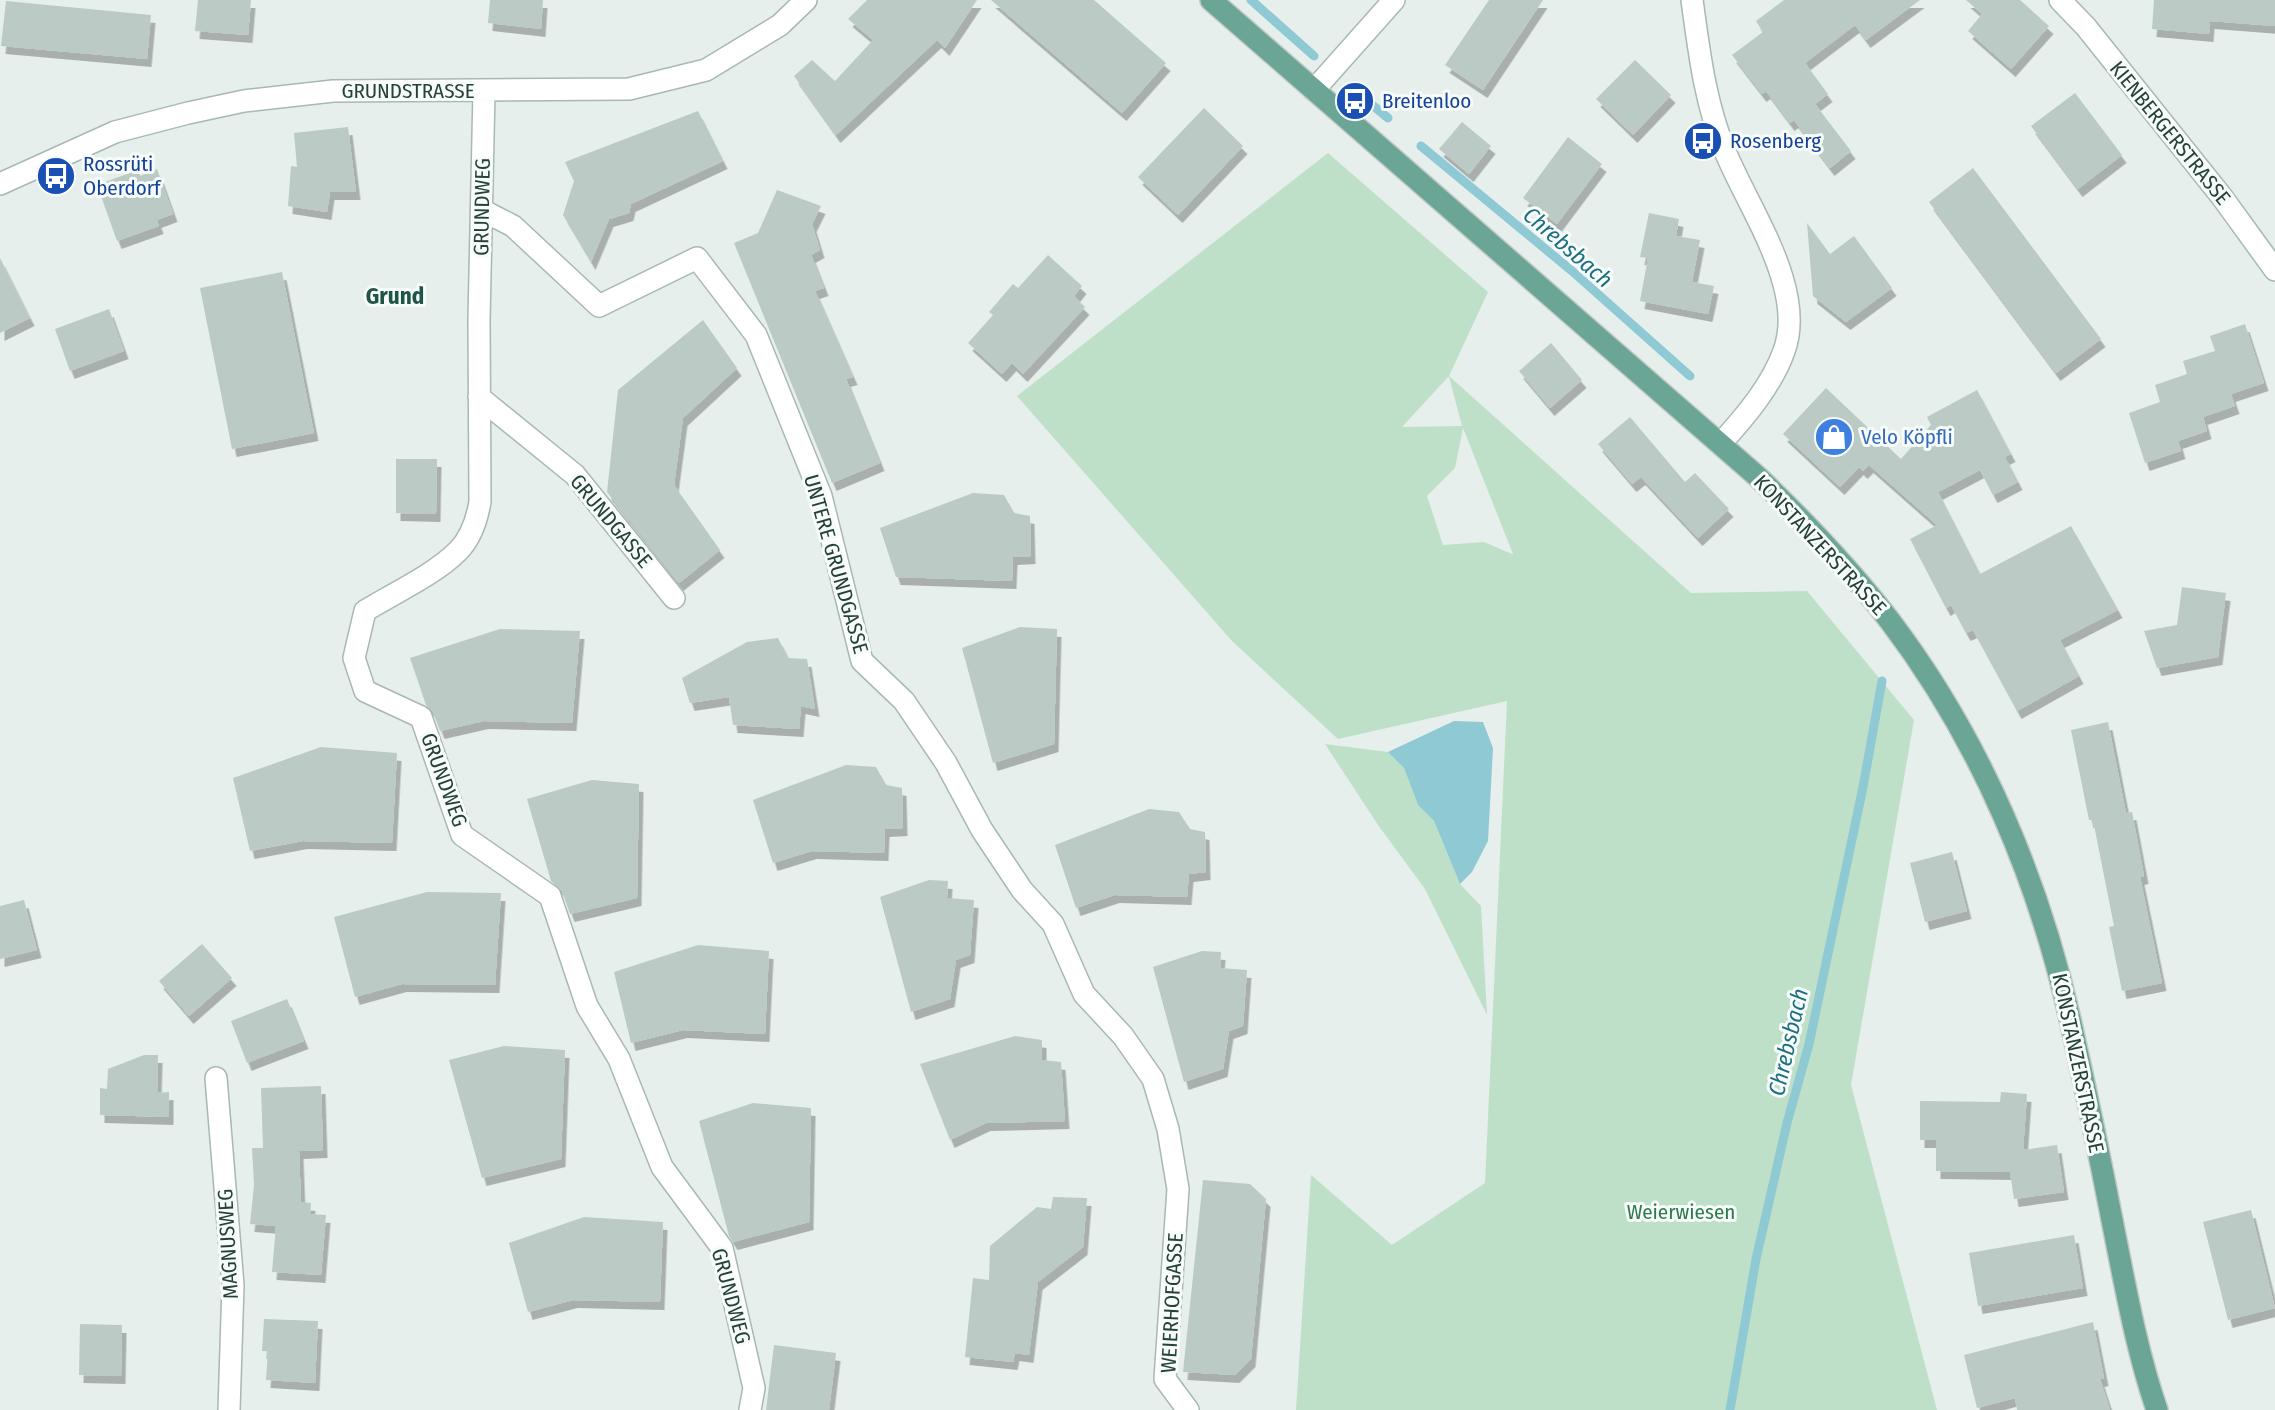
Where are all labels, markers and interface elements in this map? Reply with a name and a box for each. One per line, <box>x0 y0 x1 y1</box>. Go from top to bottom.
street label: KIENBERGERSTRASSE <box>2104 56 2236 210</box>
street label: GRUNDSTRASSE <box>341 78 475 104</box>
bus stop icon: Breitenloo <box>1334 80 1376 122</box>
place label: Breitenloo <box>1382 88 1471 114</box>
bus stop icon: Rosenberg <box>1682 120 1724 162</box>
place label: Rosenberg <box>1730 128 1821 154</box>
place label: Rossrüti Oberdorf <box>83 151 162 201</box>
bus stop icon: Rossrüti Oberdorf <box>35 155 77 197</box>
street label: GRUNDWEG <box>468 158 496 256</box>
water label: Chrebsbach <box>1518 201 1618 293</box>
district label: Grund <box>366 282 424 310</box>
shop icon: Velo Köpfli <box>1813 416 1855 458</box>
place label: Velo Köpfli <box>1861 424 1953 450</box>
street label: GRUNDGASSE <box>564 469 658 573</box>
street label: KONSTANZERSTRASSE <box>1748 469 1892 621</box>
street label: UNTERE GRUNDGASSE <box>798 471 874 657</box>
street label: GRUNDWEG <box>415 730 473 830</box>
street label: KONSTANZERSTRASSE <box>2046 971 2110 1155</box>
water label: Chrebsbach <box>1762 986 1814 1098</box>
street label: MAGNUSWEG <box>212 1188 244 1300</box>
park label: Weierwiesen <box>1627 1199 1735 1225</box>
street label: WEIERHOFGASSE <box>1155 1232 1189 1374</box>
street label: GRUNDWEG <box>706 1245 756 1347</box>

